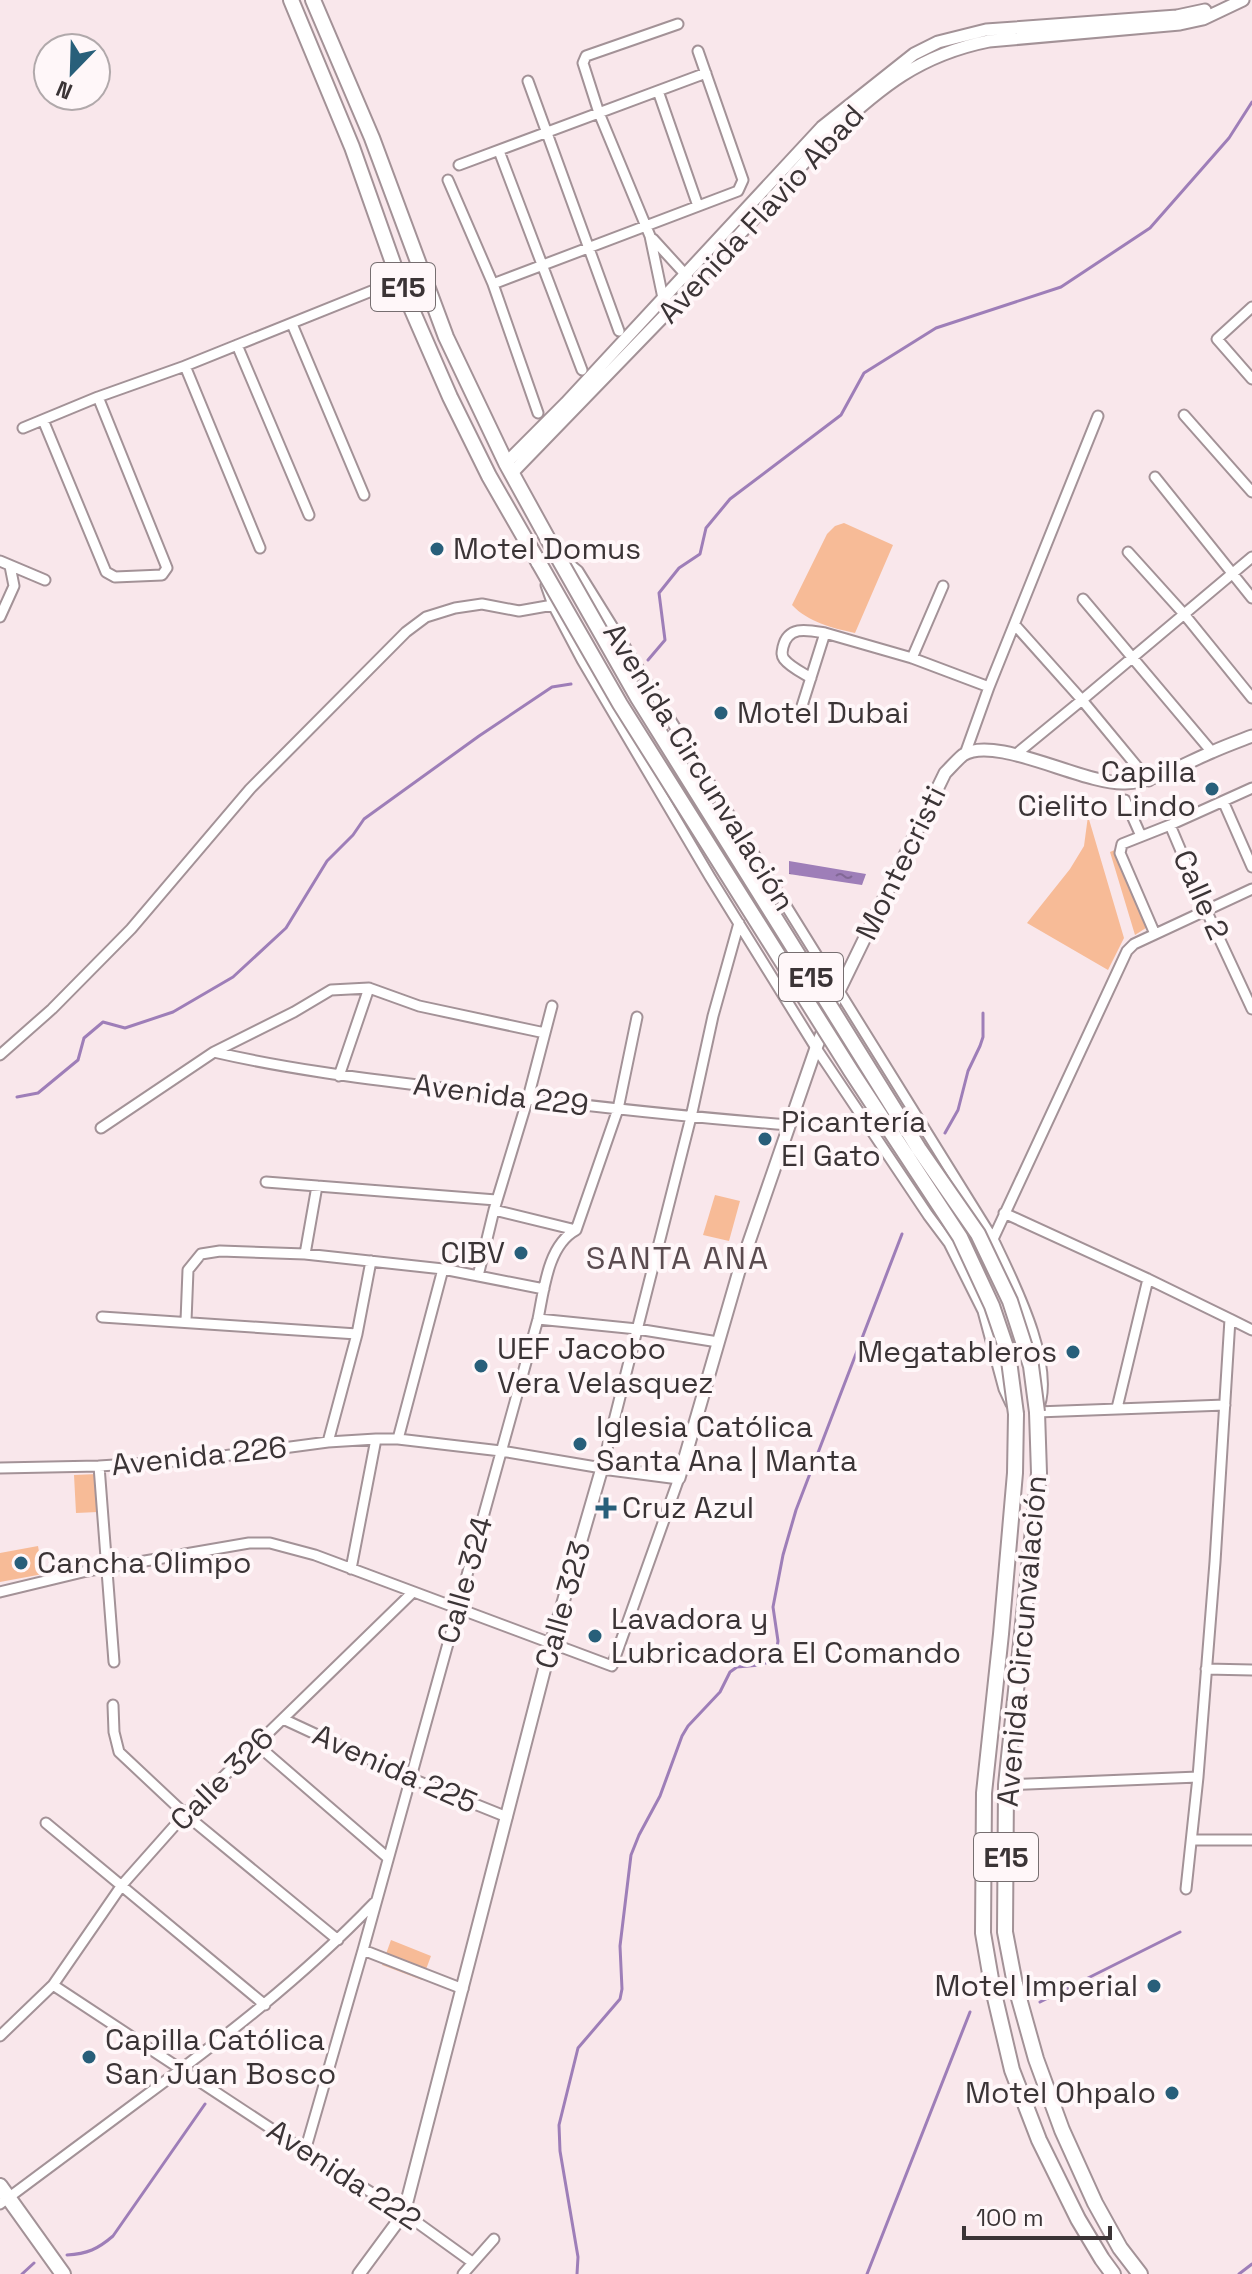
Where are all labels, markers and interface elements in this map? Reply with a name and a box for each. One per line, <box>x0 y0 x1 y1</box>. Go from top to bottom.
north arrow <box>32 32 112 112</box>
text: N <box>52 75 76 106</box>
street label: Avenida Flavio Abad <box>649 96 872 331</box>
road number: E15 <box>371 263 435 311</box>
place label: Motel Domus <box>453 529 641 568</box>
marker: Motel Domus <box>428 540 446 558</box>
street label: Avenida Circunvalación <box>595 615 804 918</box>
place label: Motel Dubai <box>737 693 909 732</box>
marker: Motel Dubai <box>712 704 730 722</box>
place label: Capilla Cielito Lindo <box>1017 752 1196 825</box>
street label: Montecristi <box>846 779 955 946</box>
marker: Capilla Cielito Lindo <box>1203 780 1221 798</box>
street label: Calle 2 <box>1164 844 1239 946</box>
road number: E15 <box>779 953 843 1001</box>
street label: Avenida 229 <box>411 1064 591 1125</box>
place label: Picantería El Gato <box>781 1102 926 1175</box>
marker: Picantería El Gato <box>756 1130 774 1148</box>
place label: CIBV <box>441 1233 505 1272</box>
district label: SANTA ANA <box>586 1238 770 1278</box>
marker: CIBV <box>512 1244 530 1262</box>
place label: UEF Jacobo Vera Velasquez <box>497 1329 714 1402</box>
place label: Megatableros <box>857 1332 1057 1371</box>
marker: Megatableros <box>1064 1343 1082 1361</box>
marker: UEF Jacobo Vera Velasquez <box>472 1357 490 1375</box>
place label: Iglesia Católica Santa Ana | Manta <box>596 1407 857 1480</box>
street label: Avenida 226 <box>109 1427 289 1484</box>
marker: Iglesia Católica Santa Ana | Manta <box>571 1435 589 1453</box>
street label: Avenida Circunvalación <box>988 1474 1055 1808</box>
place label: Cruz Azul <box>622 1488 754 1527</box>
marker: Cruz Azul <box>597 1499 615 1517</box>
street label: Calle 324 <box>428 1512 501 1648</box>
street label: Calle 323 <box>526 1537 599 1673</box>
place label: Cancha Olimpo <box>37 1543 252 1582</box>
marker: Cancha Olimpo <box>12 1554 30 1572</box>
place label: Lavadora y Lubricadora El Comando <box>611 1599 961 1672</box>
marker: Lavadora y Lubricadora El Comando <box>586 1627 604 1645</box>
street label: Avenida 225 <box>307 1715 483 1822</box>
street label: Calle 326 <box>161 1718 282 1839</box>
road number: E15 <box>974 1833 1038 1881</box>
place label: Motel Imperial <box>935 1966 1138 2005</box>
marker: Motel Imperial <box>1145 1977 1163 1995</box>
place label: Capilla Católica San Juan Bosco <box>105 2020 336 2093</box>
marker: Capilla Católica San Juan Bosco <box>80 2048 98 2066</box>
place label: Motel Ohpalo <box>965 2073 1156 2112</box>
marker: Motel Ohpalo <box>1163 2084 1181 2102</box>
street label: Avenida 222 <box>260 2110 429 2239</box>
scale bar <box>964 2190 1110 2240</box>
text: 100 m <box>976 2202 1044 2233</box>

